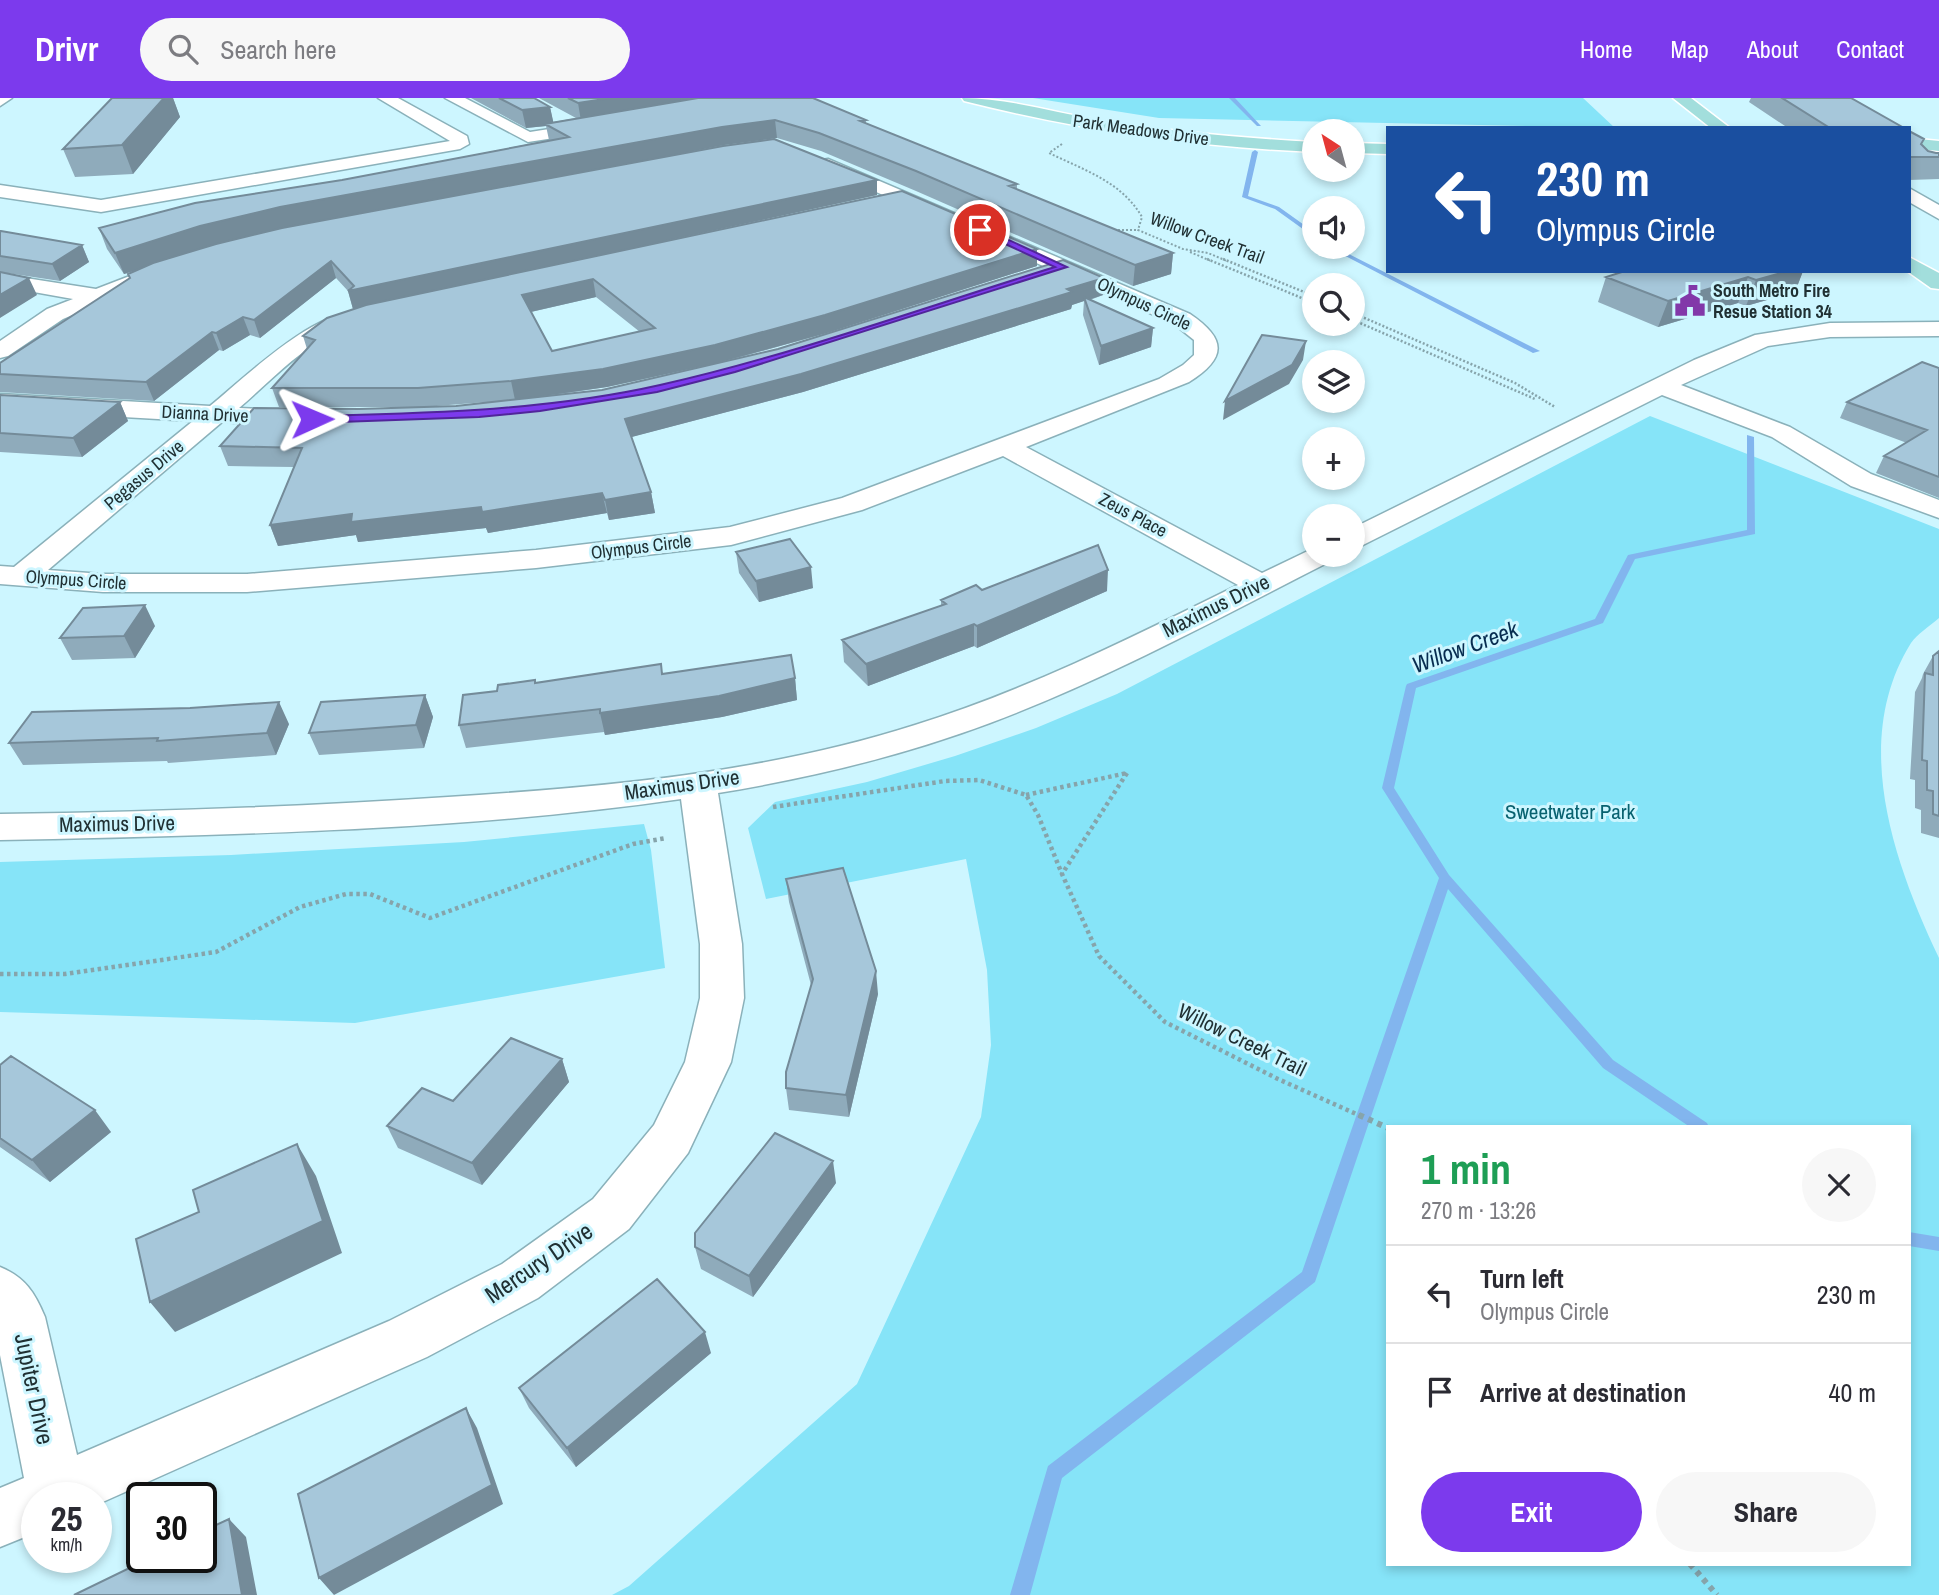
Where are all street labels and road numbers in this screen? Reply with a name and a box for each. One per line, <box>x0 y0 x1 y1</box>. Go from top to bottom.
street label: Park Meadows Drive <box>1072 108 1211 151</box>
street label: Willow Creek Trail <box>1147 205 1268 270</box>
street label: Olympus Circle <box>1093 271 1195 336</box>
street label: Dianna Drive <box>161 399 249 428</box>
street label: Pegasus Drive <box>99 434 189 515</box>
street label: Zeus Place <box>1095 486 1172 543</box>
street label: Olympus Circle <box>589 528 693 565</box>
street label: Olympus Circle <box>25 564 127 595</box>
street label: Maximus Drive <box>1157 567 1274 644</box>
street label: Maximus Drive <box>623 762 741 807</box>
street label: Maximus Drive <box>59 808 175 839</box>
street label: Willow Creek Trail <box>1173 996 1311 1083</box>
street label: Mercury Drive <box>478 1214 599 1310</box>
street label: Jupiter Drive <box>8 1330 62 1447</box>

